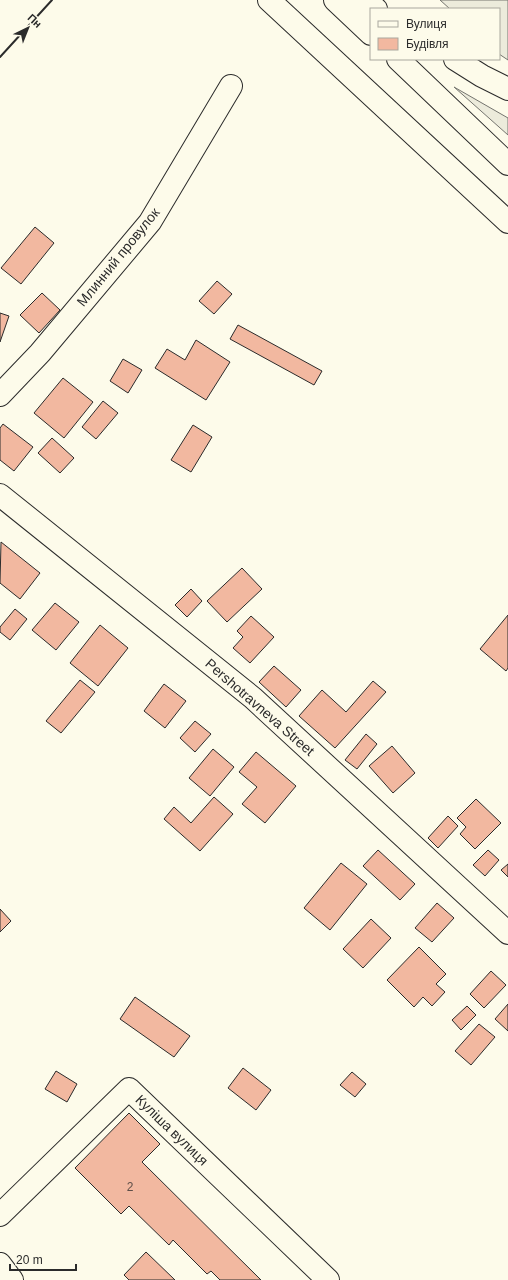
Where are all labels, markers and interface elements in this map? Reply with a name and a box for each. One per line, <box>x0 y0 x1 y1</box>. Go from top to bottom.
north arrow <box>8 8 48 48</box>
legend <box>370 8 500 60</box>
text: Пн <box>25 11 44 30</box>
text: Вулиця <box>406 17 447 31</box>
text: Будівля <box>406 37 448 51</box>
street label: Млинний провулок <box>73 204 163 309</box>
street label: Pershotravneva Street <box>202 655 318 759</box>
street label: Куліша вулиця <box>132 1091 212 1169</box>
house number: 2 <box>127 1180 134 1194</box>
scale bar <box>10 1246 76 1272</box>
text: 20 m <box>16 1253 43 1267</box>

